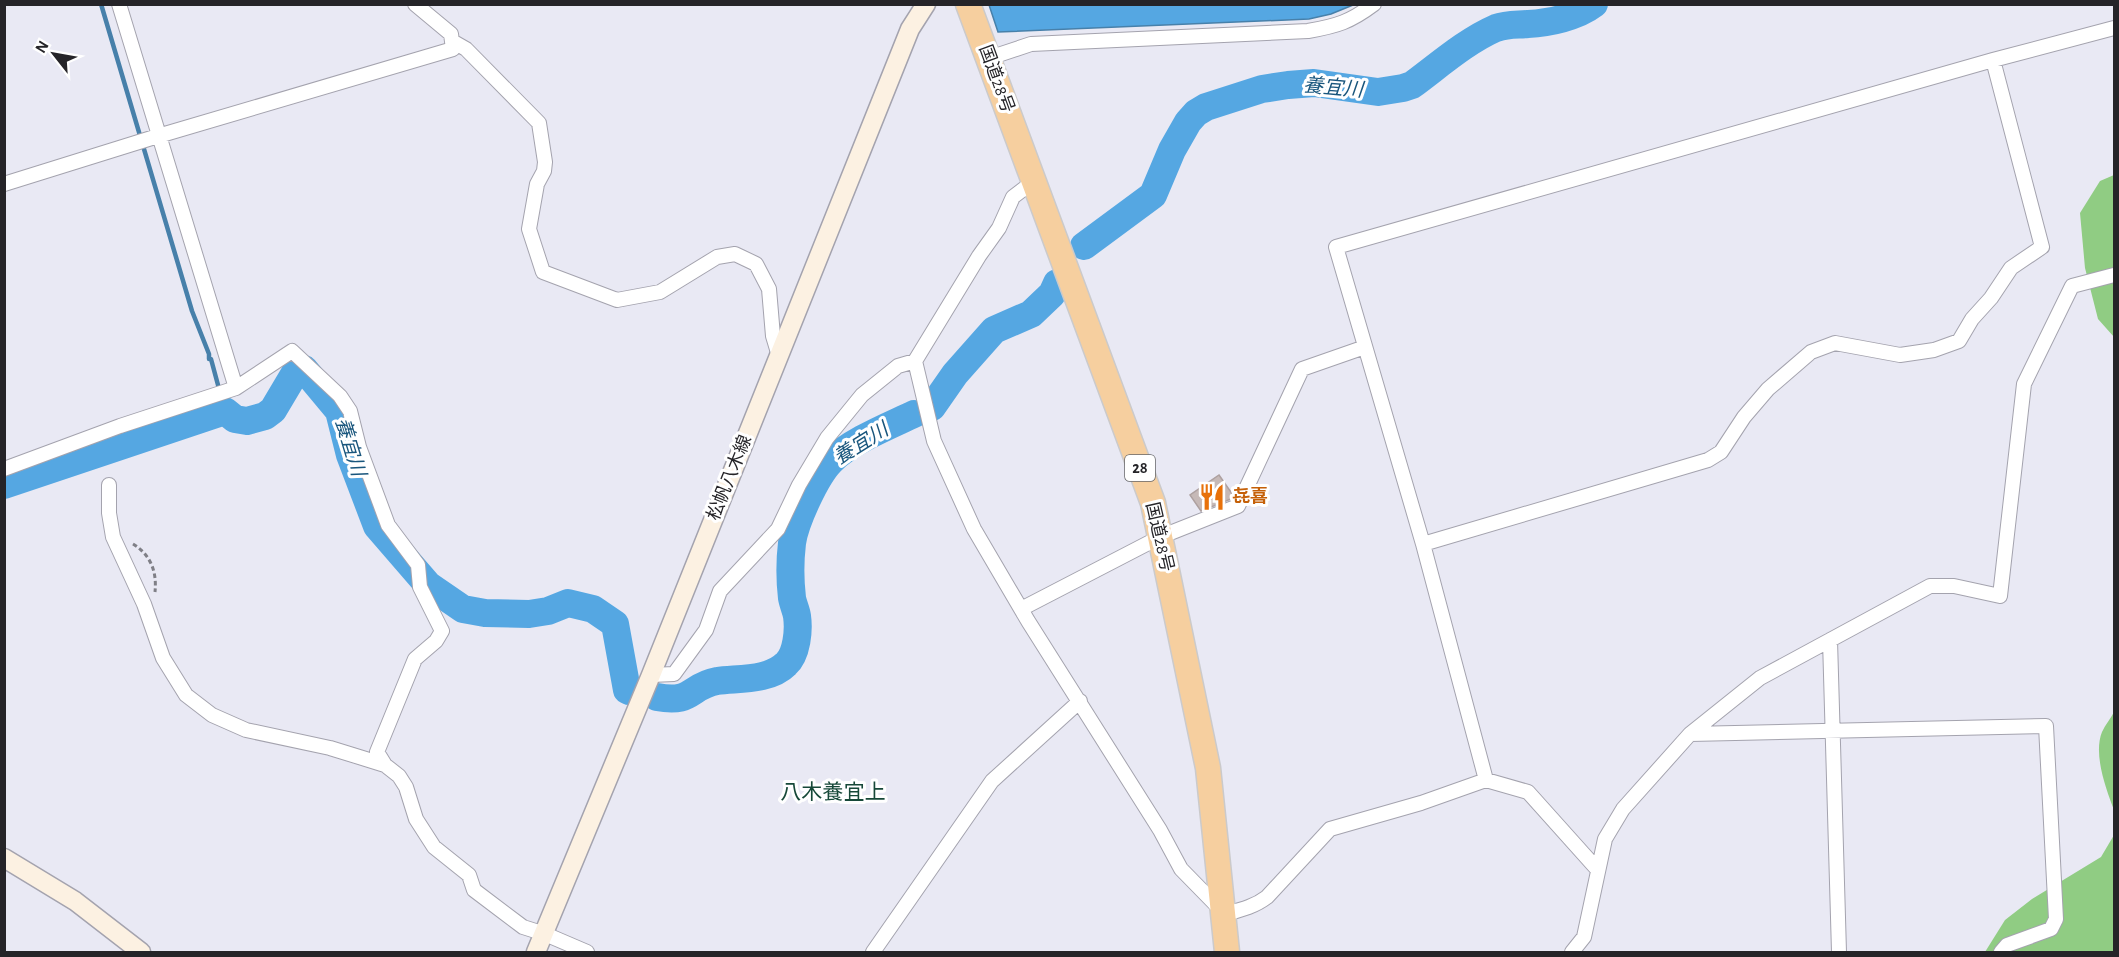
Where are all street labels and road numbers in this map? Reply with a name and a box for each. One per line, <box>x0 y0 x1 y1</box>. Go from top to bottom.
street label: 国道28号 <box>975 42 1018 115</box>
street label: 松帆八木線 <box>703 432 755 523</box>
road number: 28 <box>1125 455 1155 481</box>
street label: 国道28号 <box>1142 500 1178 573</box>

